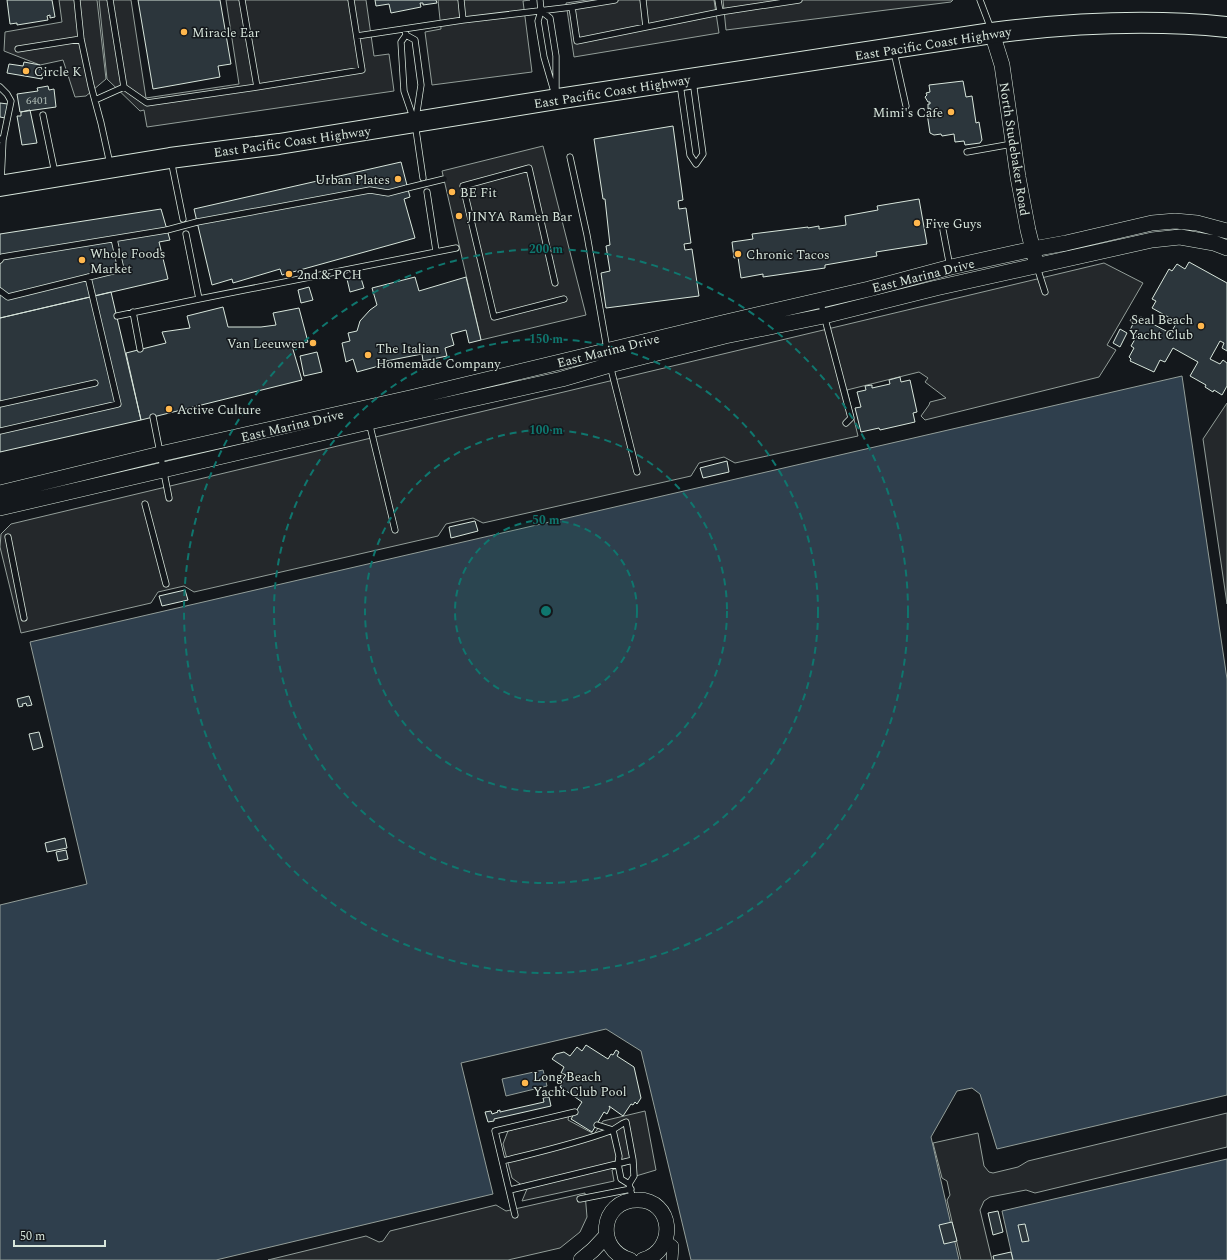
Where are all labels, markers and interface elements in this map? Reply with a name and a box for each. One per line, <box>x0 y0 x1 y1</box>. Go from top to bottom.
street label: East Pacific Coast Highway <box>853 22 1014 66</box>
place label: Miracle Ear <box>192 23 260 43</box>
marker: Miracle Ear <box>179 27 189 37</box>
place label: Circle K <box>34 62 82 82</box>
marker: Circle K <box>21 66 31 76</box>
street label: East Pacific Coast Highway <box>532 70 693 114</box>
street label: North Studebaker Road <box>994 81 1034 217</box>
house number: 6401 <box>26 92 48 109</box>
place label: Mimi's Cafe <box>873 103 943 123</box>
marker: Mimi's Cafe <box>946 107 956 117</box>
street label: East Pacific Coast Highway <box>212 121 373 163</box>
place label: Urban Plates <box>315 170 390 190</box>
marker: Urban Plates <box>393 174 403 184</box>
place label: BE Fit <box>460 183 497 203</box>
marker: BE Fit <box>447 187 457 197</box>
place label: JINYA Ramen Bar <box>467 207 572 227</box>
marker: JINYA Ramen Bar <box>454 211 464 221</box>
place label: Five Guys <box>925 214 982 234</box>
marker: Five Guys <box>912 218 922 228</box>
text: 200 m <box>529 240 563 259</box>
place label: Whole Foods Market <box>90 244 165 279</box>
place label: Chronic Tacos <box>746 245 830 265</box>
marker: Chronic Tacos <box>733 249 743 259</box>
street label: East Marina Drive <box>870 254 977 298</box>
marker: Whole Foods Market <box>77 255 87 265</box>
place label: 2nd & PCH <box>297 265 362 285</box>
marker: 2nd & PCH <box>284 269 294 279</box>
place label: Seal Beach Yacht Club <box>1129 310 1193 345</box>
marker: Seal Beach Yacht Club <box>1196 321 1206 331</box>
street label: East Marina Drive <box>555 329 662 373</box>
text: 150 m <box>529 330 563 349</box>
place label: Van Leeuwen <box>227 334 305 354</box>
marker: Van Leeuwen <box>308 338 318 348</box>
place label: The Italian Homemade Company <box>376 339 501 374</box>
marker: The Italian Homemade Company <box>363 350 373 360</box>
place label: Active Culture <box>177 400 261 420</box>
marker: Active Culture <box>164 404 174 414</box>
street label: East Marina Drive <box>239 404 346 448</box>
text: 100 m <box>529 421 563 440</box>
text: 50 m <box>532 511 560 530</box>
centre of rings <box>539 604 553 618</box>
place label: Long Beach Yacht Club Pool <box>533 1067 627 1102</box>
marker: Long Beach Yacht Club Pool <box>520 1078 530 1088</box>
scale bar <box>14 1222 105 1248</box>
text: 50 m <box>20 1227 45 1246</box>

